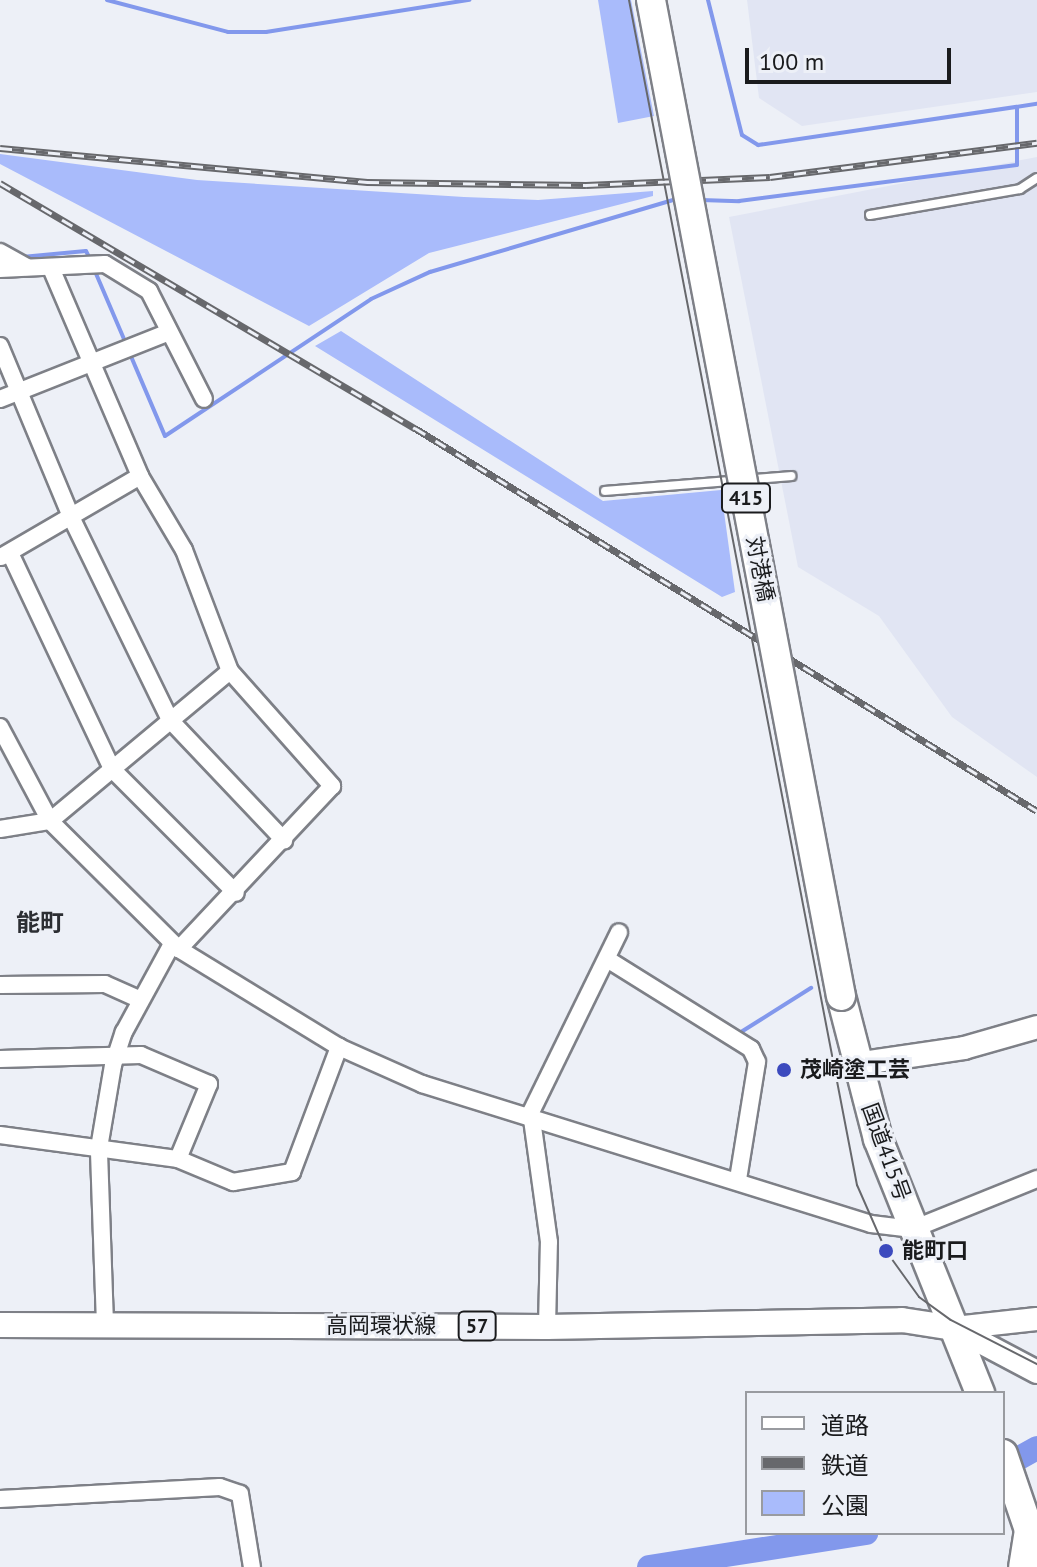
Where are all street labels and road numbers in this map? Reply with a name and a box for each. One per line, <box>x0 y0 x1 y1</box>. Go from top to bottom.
road number: 415 <box>720 482 772 514</box>
street label: 対港橋 <box>741 534 779 604</box>
street label: 国道415号 <box>856 1100 916 1204</box>
road number: 57 <box>457 1310 497 1342</box>
street label: 高岡環状線 <box>326 1313 436 1339</box>

